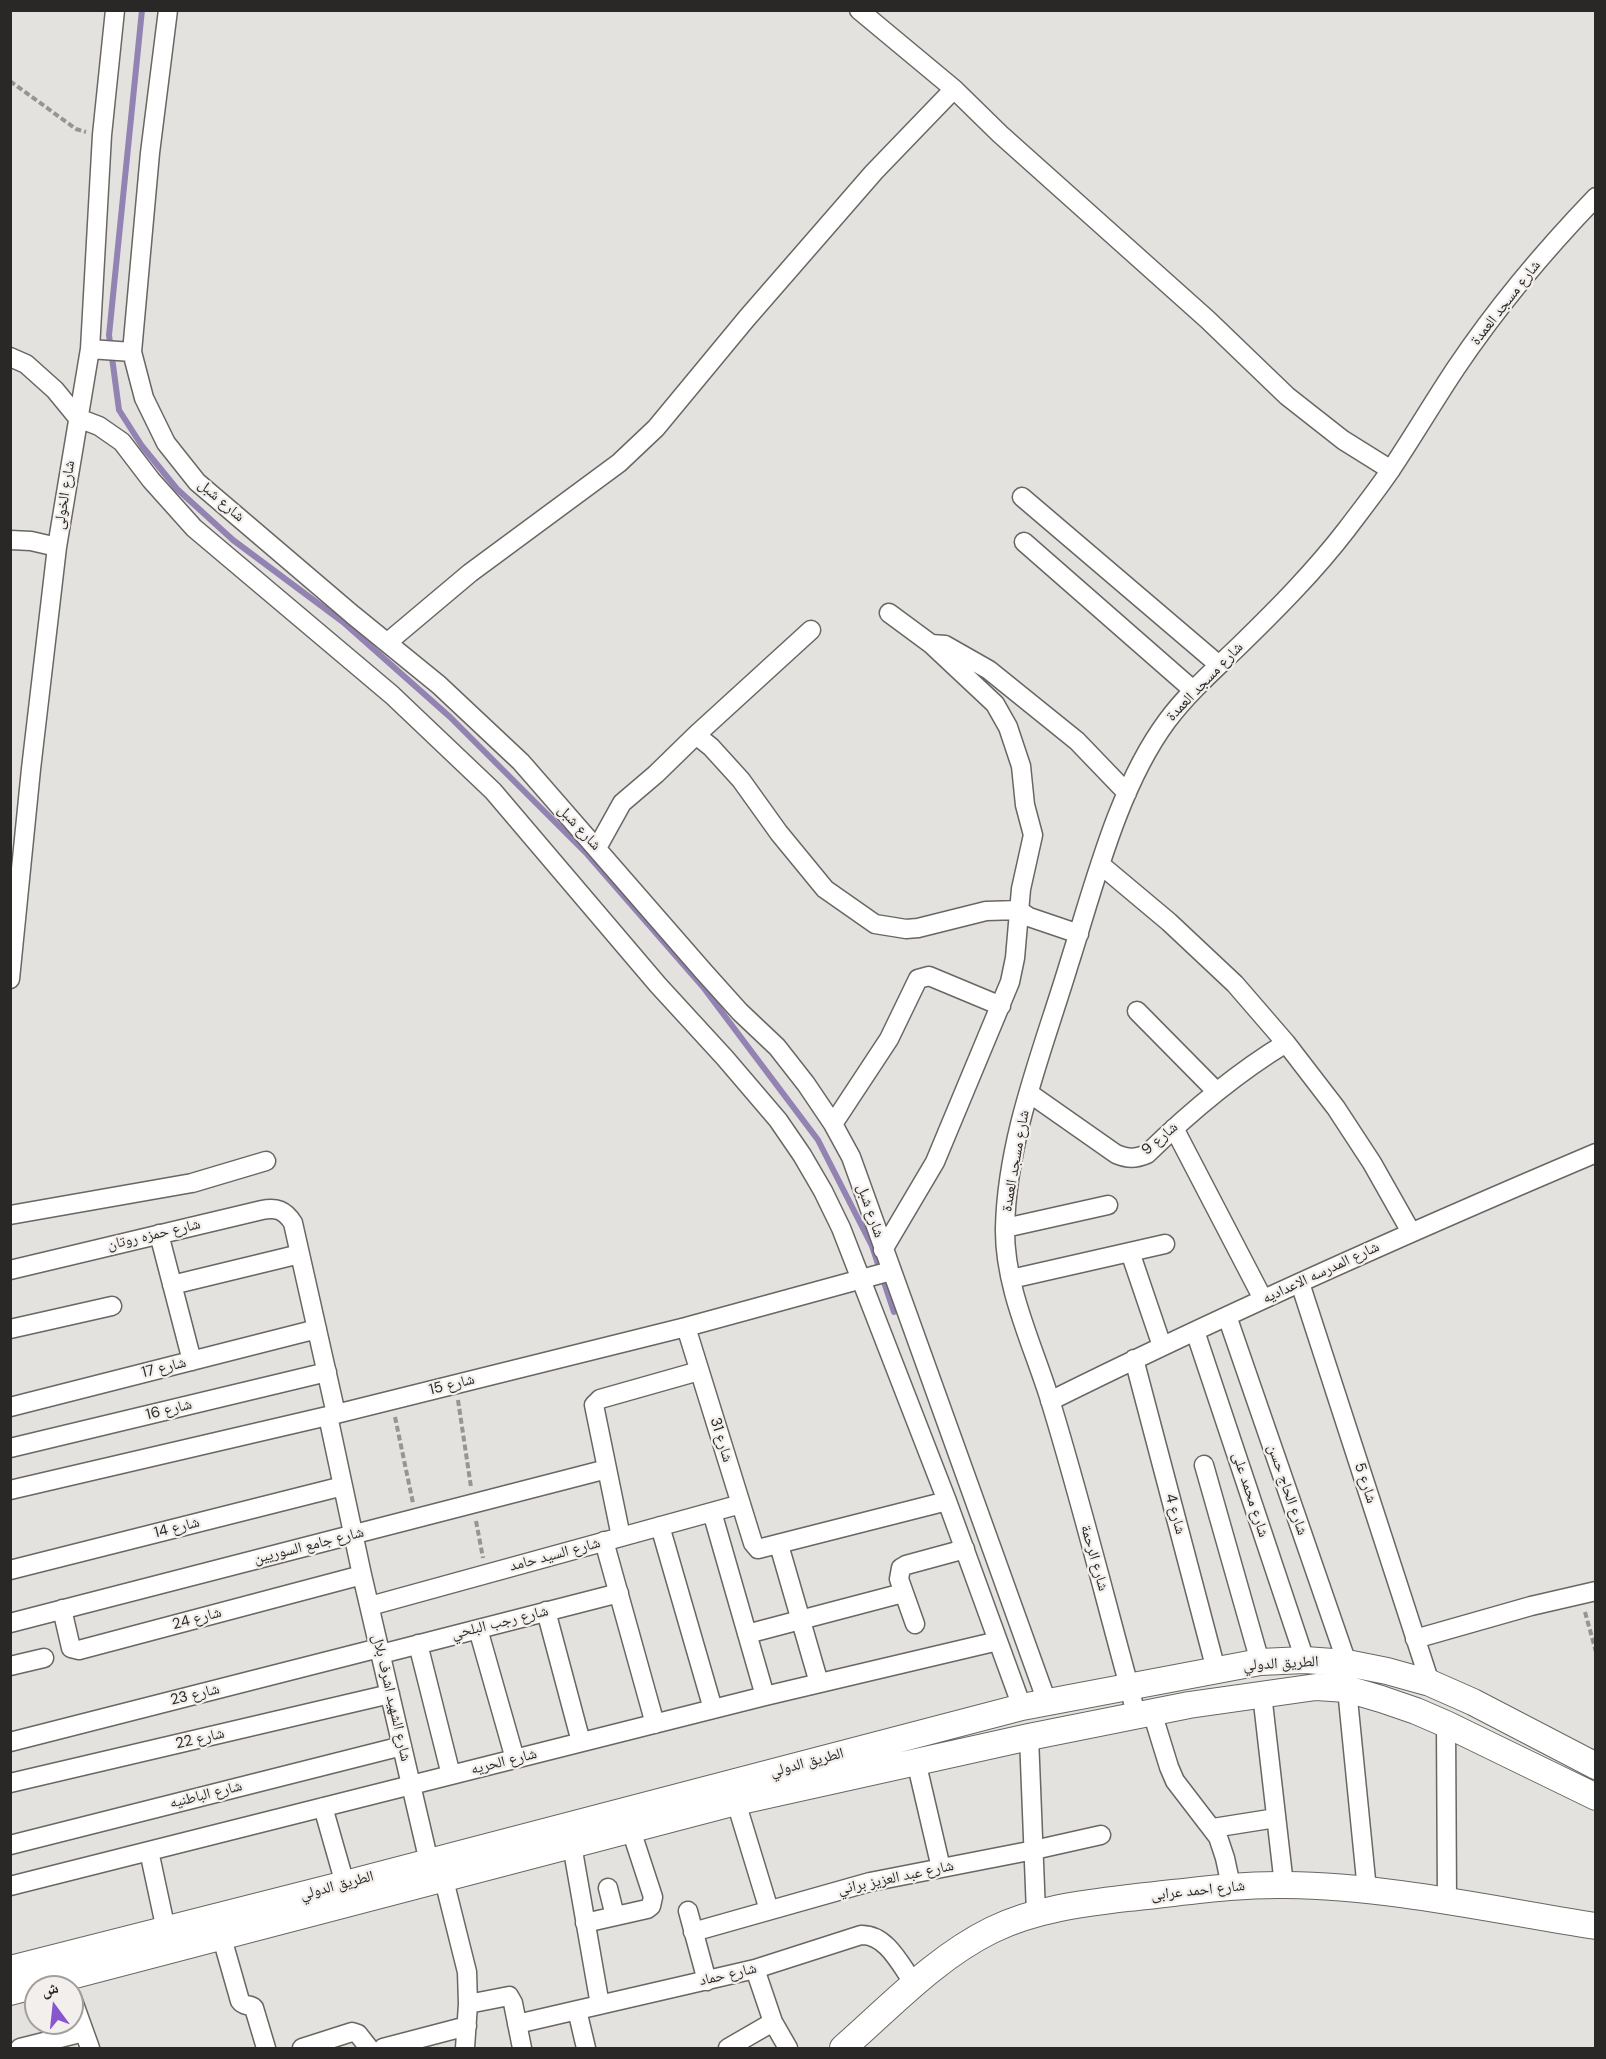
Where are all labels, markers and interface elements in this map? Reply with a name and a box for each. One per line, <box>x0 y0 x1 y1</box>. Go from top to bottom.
street label: شارع مسجد العمدة <box>1467 257 1545 349</box>
street label: شارع الخولى <box>51 459 79 531</box>
street label: شارع شبل <box>194 476 248 526</box>
street label: شارع مسجد العمدة <box>1163 639 1247 725</box>
street label: شارع شبل <box>553 802 605 854</box>
street label: شارع مسجد العمدة <box>998 1109 1034 1213</box>
street label: شارع 9 <box>1138 1119 1182 1159</box>
street label: شارع شبل <box>852 1182 888 1240</box>
street label: شارع حمزه روتان <box>106 1216 202 1254</box>
street label: شارع المدرسه الاعداديه <box>1260 1238 1382 1308</box>
street label: شارع 17 <box>140 1354 188 1382</box>
street label: شارع 15 <box>427 1371 477 1399</box>
street label: شارع 16 <box>144 1396 194 1424</box>
street label: شارع 31 <box>706 1415 736 1465</box>
street label: شارع الحاج حسن <box>1263 1442 1311 1538</box>
street label: شارع محمد على <box>1228 1450 1272 1540</box>
street label: شارع 5 <box>1350 1460 1380 1506</box>
street label: شارع 4 <box>1161 1492 1189 1536</box>
street label: شارع 14 <box>152 1514 202 1542</box>
street label: شارع الرحمة <box>1076 1523 1112 1593</box>
street label: شارع جامع السوريين <box>252 1524 366 1568</box>
street label: شارع السيد حامد <box>508 1534 602 1576</box>
street label: شارع رجب البلحي <box>450 1602 550 1644</box>
street label: شارع 24 <box>171 1604 223 1634</box>
street label: شارع الشهيد اشرف بلال <box>368 1633 414 1763</box>
street label: الطريق الدولي <box>1243 1653 1319 1675</box>
street label: شارع 23 <box>169 1680 221 1710</box>
street label: شارع 22 <box>174 1725 226 1753</box>
street label: شارع الحريه <box>469 1745 539 1779</box>
street label: الطريق الدولي <box>768 1745 846 1781</box>
street label: شارع الباطنيه <box>168 1777 244 1813</box>
street label: شارع عبد العزيز براني <box>836 1857 956 1899</box>
street label: الطريق الدولي <box>298 1868 376 1904</box>
street label: شارع احمد عرابى <box>1150 1877 1246 1905</box>
street label: شارع حماد <box>698 1960 758 1990</box>
north arrow <box>24 1975 84 2035</box>
text: ش <box>39 1977 61 2001</box>

